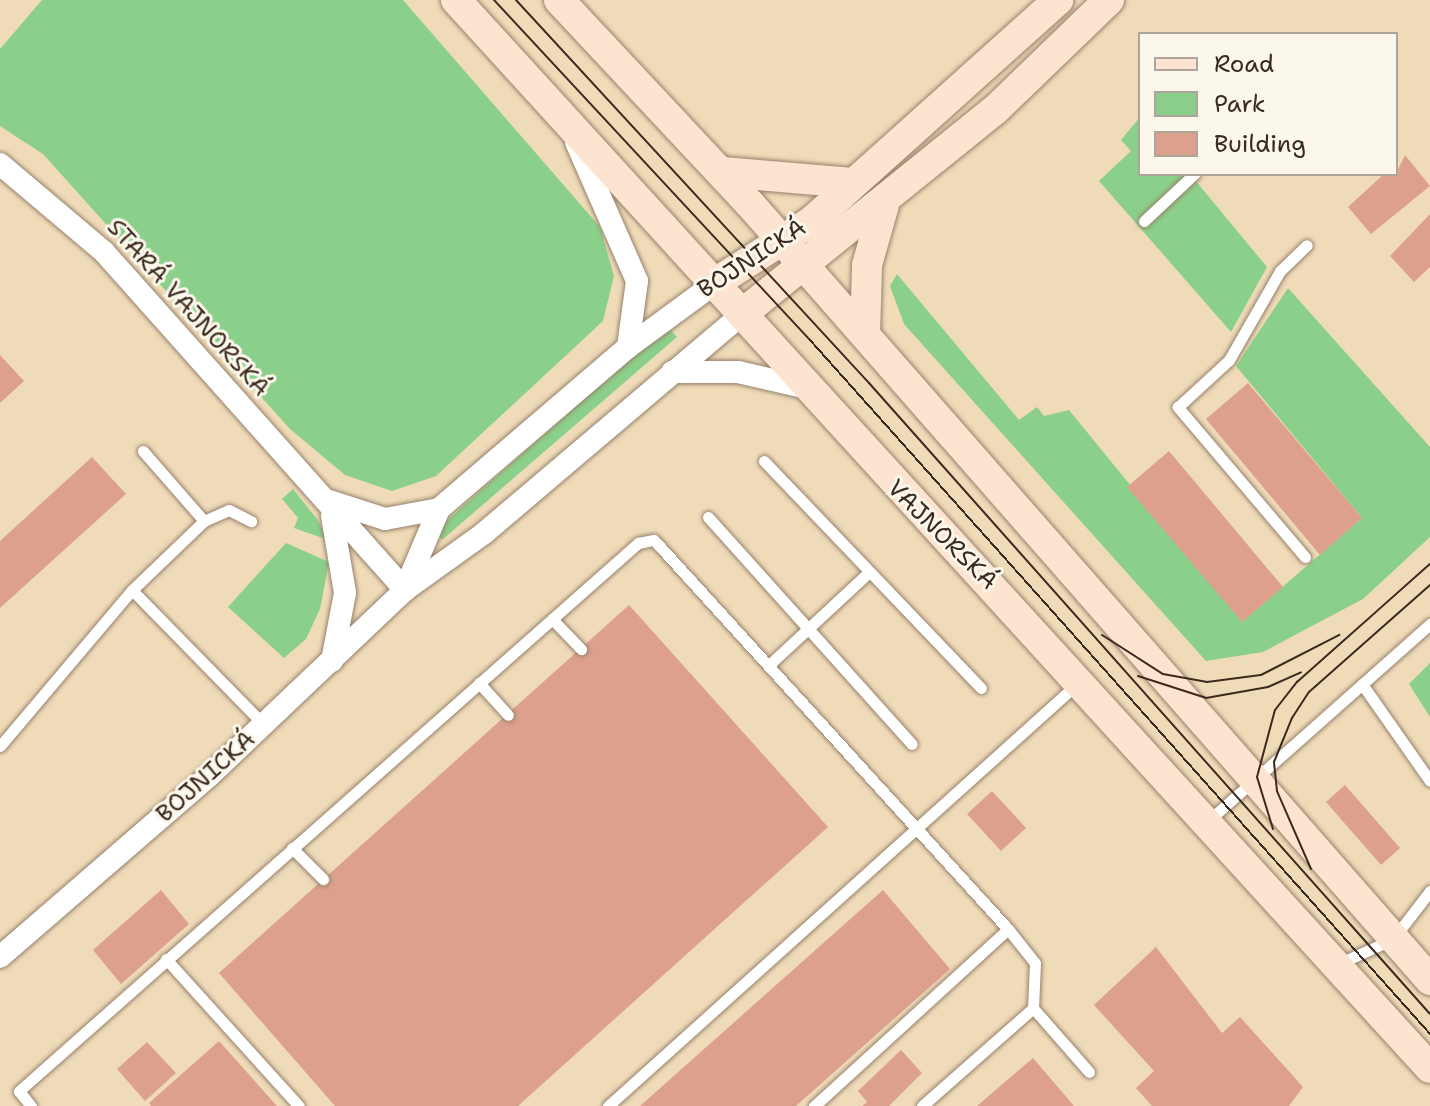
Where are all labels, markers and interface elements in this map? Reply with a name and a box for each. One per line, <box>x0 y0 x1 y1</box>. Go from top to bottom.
legend <box>1138 32 1398 176</box>
text: Road <box>1214 48 1274 80</box>
text: Park <box>1214 88 1266 120</box>
text: Building <box>1214 128 1306 160</box>
street label: STARÁ VAJNORSKÁ <box>101 213 275 403</box>
street label: BOJNICKÁ <box>693 213 811 305</box>
street label: VAJNORSKÁ <box>881 474 1003 596</box>
street label: BOJNICKÁ <box>151 725 261 829</box>

